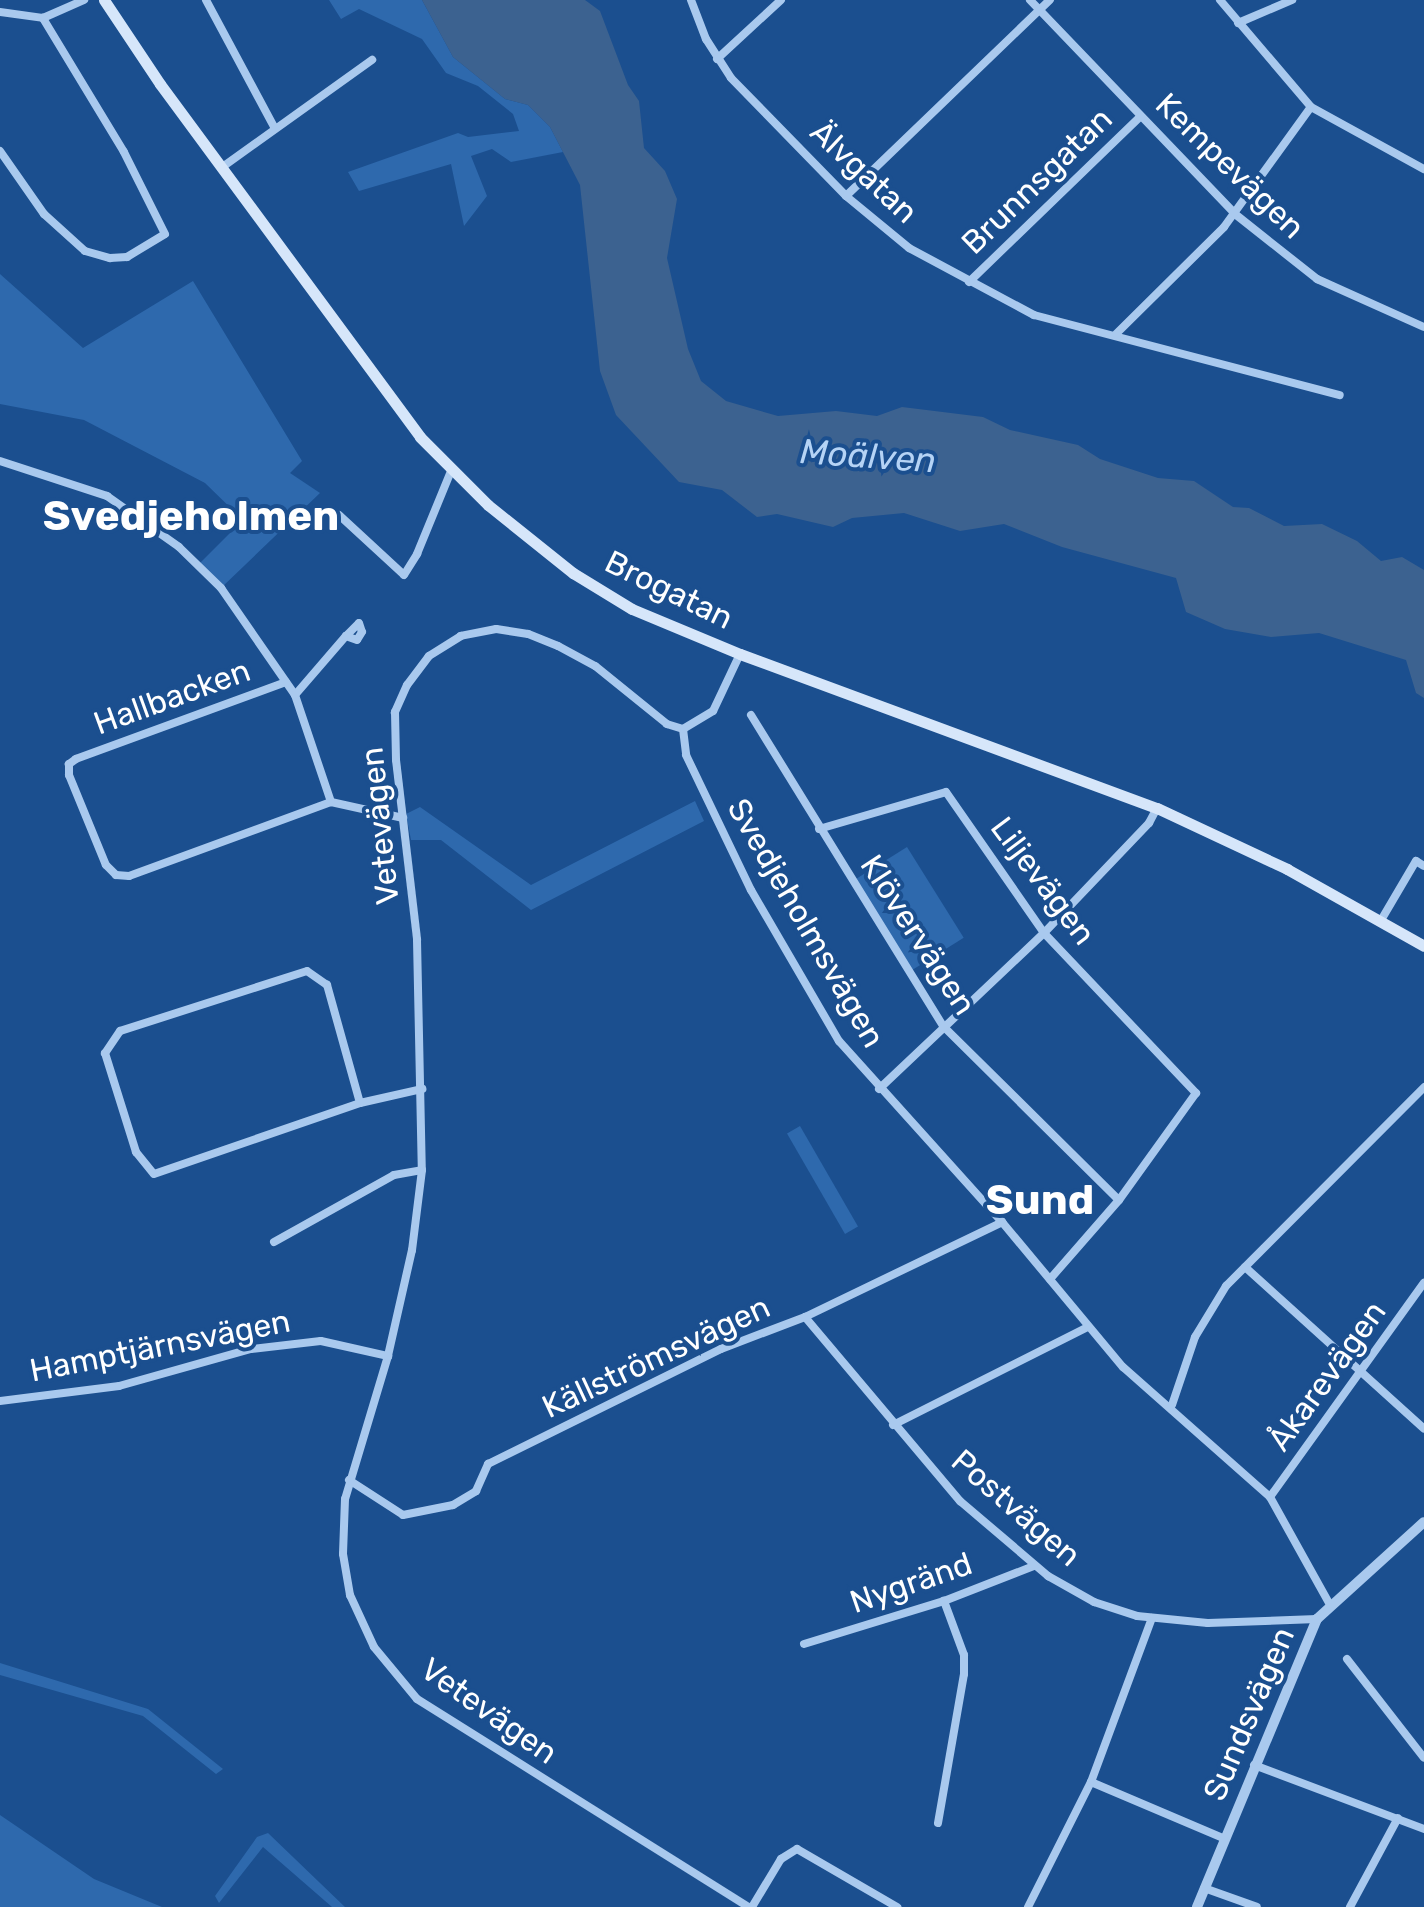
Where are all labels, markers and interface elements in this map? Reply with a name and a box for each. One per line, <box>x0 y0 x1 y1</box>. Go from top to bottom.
street label: Kempevägen <box>1148 85 1312 247</box>
street label: Brunnsgatan <box>954 100 1120 262</box>
street label: Älvgatan <box>802 113 926 231</box>
water label: Moälven <box>798 430 938 482</box>
district label: Svedjeholmen <box>43 491 339 541</box>
street label: Brogatan <box>599 543 739 637</box>
street label: Hallbacken <box>89 651 255 743</box>
street label: Vetevägen <box>353 745 407 907</box>
street label: Svedjeholmsvägen <box>719 792 893 1054</box>
street label: Liljevägen <box>982 809 1104 953</box>
street label: Klövervägen <box>852 848 984 1022</box>
district label: Sund <box>986 1175 1094 1225</box>
street label: Källströmsvägen <box>536 1287 776 1427</box>
street label: Åkarevägen <box>1260 1294 1394 1458</box>
street label: Hamptjärnsvägen <box>26 1302 294 1390</box>
street label: Postvägen <box>944 1441 1088 1575</box>
street label: Nygränd <box>845 1544 977 1622</box>
street label: Sundsvägen <box>1195 1622 1303 1806</box>
street label: Vetevägen <box>413 1650 565 1772</box>

